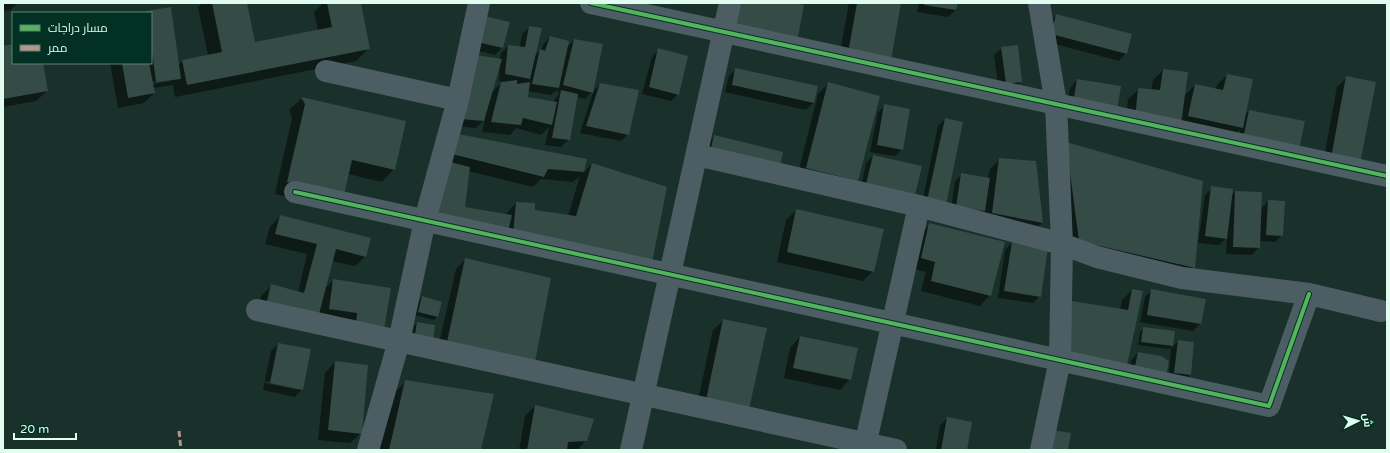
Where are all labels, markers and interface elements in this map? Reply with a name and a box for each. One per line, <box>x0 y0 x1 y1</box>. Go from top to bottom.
legend <box>12 12 152 64</box>
text: مسار دراجات <box>48 21 108 35</box>
text: ممر <box>47 41 67 55</box>
north arrow <box>1338 401 1378 441</box>
text: ش <box>1360 413 1375 428</box>
scale bar <box>14 415 76 441</box>
text: 20 m <box>20 422 49 436</box>

